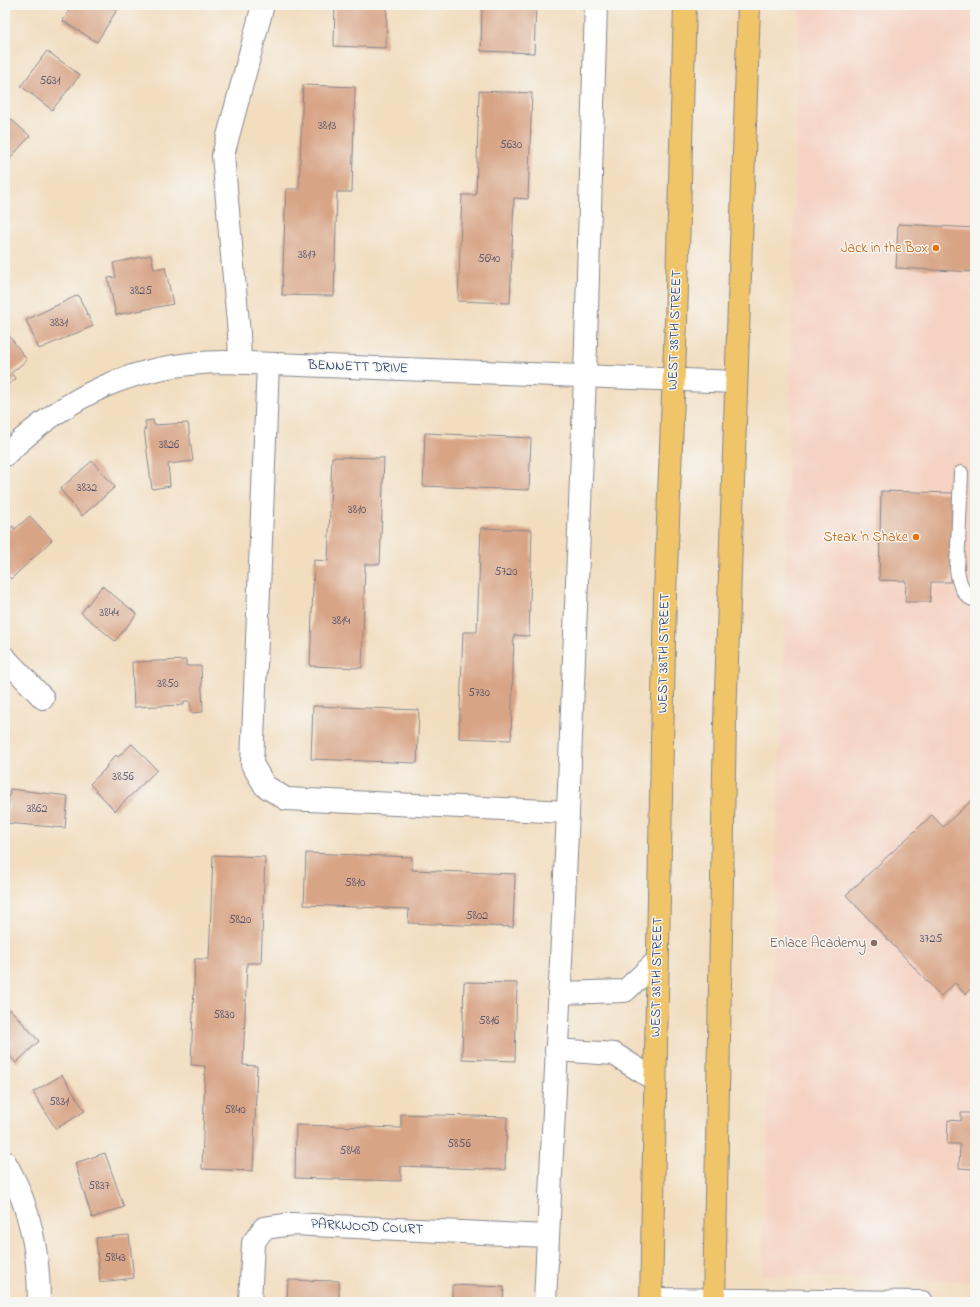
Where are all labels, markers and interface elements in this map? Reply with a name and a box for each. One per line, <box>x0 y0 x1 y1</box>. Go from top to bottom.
house number: 5631 <box>40 72 61 90</box>
house number: 3813 <box>318 117 336 135</box>
house number: 5630 <box>500 136 522 154</box>
place label: Jack in the Box <box>841 238 928 259</box>
marker: Jack in the Box <box>931 243 941 253</box>
house number: 3817 <box>298 246 316 264</box>
house number: 5640 <box>478 250 500 268</box>
street label: WEST 38TH STREET <box>662 270 688 390</box>
house number: 3825 <box>130 282 152 300</box>
house number: 3831 <box>50 314 68 332</box>
street label: BENNETT DRIVE <box>306 355 409 379</box>
house number: 3826 <box>159 436 180 454</box>
house number: 3832 <box>77 479 97 497</box>
house number: 3810 <box>348 501 366 519</box>
place label: Steak 'n Shake <box>823 527 909 548</box>
marker: Steak 'n Shake <box>911 532 921 542</box>
house number: 5720 <box>495 563 517 581</box>
street label: WEST 38TH STREET <box>652 593 676 713</box>
house number: 3844 <box>99 604 119 622</box>
house number: 3814 <box>332 612 350 630</box>
house number: 3850 <box>157 675 179 693</box>
house number: 5730 <box>468 684 490 702</box>
house number: 3856 <box>112 768 135 786</box>
house number: 3862 <box>27 800 47 818</box>
house number: 5810 <box>345 874 365 892</box>
house number: 5802 <box>466 907 488 925</box>
house number: 5820 <box>229 911 251 929</box>
street label: WEST 38TH STREET <box>645 917 669 1037</box>
house number: 3725 <box>920 930 942 948</box>
place label: Enlace Academy <box>770 933 866 955</box>
marker: Enlace Academy <box>869 938 879 948</box>
house number: 5830 <box>213 1006 235 1024</box>
house number: 5816 <box>479 1012 500 1030</box>
house number: 5831 <box>49 1093 69 1111</box>
house number: 5840 <box>224 1101 246 1119</box>
house number: 5856 <box>447 1135 471 1153</box>
house number: 5848 <box>340 1142 361 1160</box>
house number: 5837 <box>88 1177 110 1195</box>
street label: PARKWOOD COURT <box>310 1214 424 1240</box>
house number: 5843 <box>104 1249 126 1267</box>

